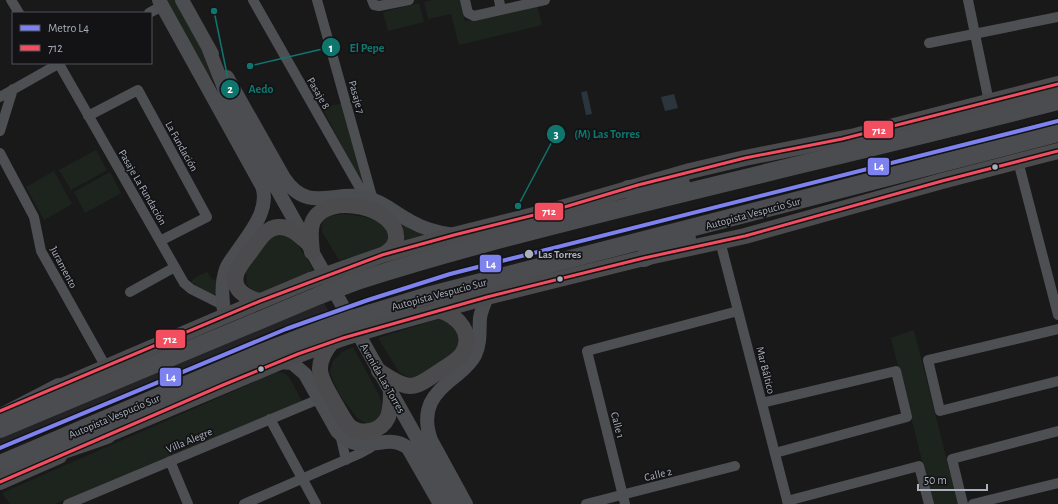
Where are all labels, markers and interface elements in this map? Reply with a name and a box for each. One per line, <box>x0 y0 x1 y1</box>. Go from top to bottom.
legend <box>12 12 152 64</box>
text: Metro L4 <box>48 22 89 34</box>
callout: El Pepe <box>321 35 392 59</box>
text: 712 <box>48 42 63 54</box>
text: 1 <box>329 42 333 54</box>
text: El Pepe <box>350 42 385 54</box>
street label: Pasaje 8 <box>305 75 332 111</box>
callout: Aedo <box>220 77 281 101</box>
street label: Pasaje 7 <box>347 79 367 115</box>
text: 2 <box>227 83 233 95</box>
text: Aedo <box>249 83 274 95</box>
street label: La Fundación <box>163 119 200 173</box>
line badge: 712 <box>863 120 894 139</box>
callout: (M) Las Torres <box>546 122 647 146</box>
text: 712 <box>872 125 886 136</box>
text: 3 <box>553 128 559 140</box>
text: (M) Las Torres <box>574 128 640 141</box>
street label: Pasaje La Fundación <box>117 148 169 227</box>
line badge: L4 <box>867 157 890 176</box>
text: L4 <box>874 161 885 172</box>
unlabelled marker <box>990 162 1000 172</box>
street label: Autopista Vespucio Sur <box>705 195 802 231</box>
line badge: 712 <box>534 202 564 221</box>
text: 712 <box>542 206 556 217</box>
street label: Juramento <box>48 245 79 290</box>
marker: Las Torres <box>523 248 535 260</box>
place label: Las Torres <box>538 249 581 260</box>
line badge: L4 <box>479 254 502 273</box>
text: L4 <box>486 259 497 270</box>
unlabelled marker <box>555 274 565 284</box>
street label: Autopista Vespucio Sur <box>391 276 488 312</box>
line badge: 712 <box>155 329 186 349</box>
text: 712 <box>163 334 177 345</box>
street label: Avenida Las Torres <box>358 342 407 415</box>
street label: Mar Báltico <box>754 345 777 395</box>
unlabelled marker <box>256 364 266 374</box>
line badge: L4 <box>159 367 182 387</box>
text: L4 <box>166 372 177 383</box>
street label: Autopista Vespucio Sur <box>67 392 162 441</box>
street label: Calle 1 <box>609 411 626 440</box>
street label: Villa Alegre <box>164 426 214 455</box>
street label: Calle 2 <box>643 466 673 483</box>
scale bar <box>918 466 987 492</box>
text: 50 m <box>924 474 947 486</box>

